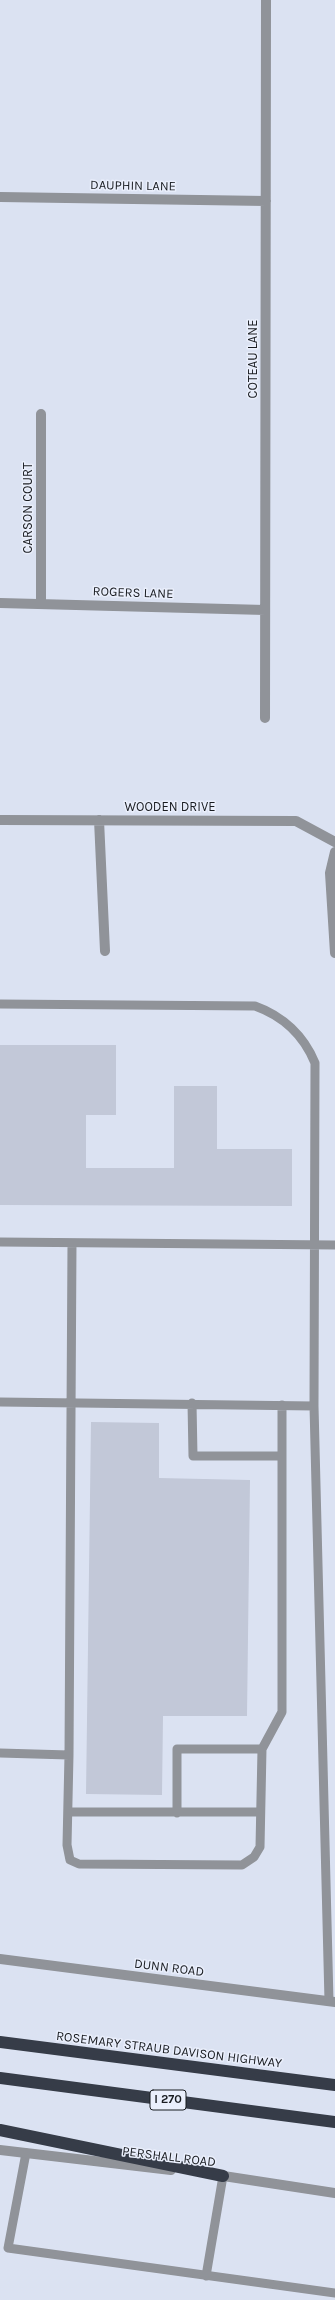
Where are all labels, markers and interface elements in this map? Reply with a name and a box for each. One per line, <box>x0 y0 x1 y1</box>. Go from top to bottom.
street label: DAUPHIN LANE <box>90 177 176 195</box>
street label: COTEAU LANE <box>245 320 261 398</box>
street label: CARSON COURT <box>20 463 36 553</box>
street label: ROGERS LANE <box>92 584 174 602</box>
street label: WOODEN DRIVE <box>124 799 216 815</box>
street label: DUNN ROAD <box>133 1956 205 1980</box>
street label: ROSEMARY STRAUB DAVISON HIGHWAY <box>55 2028 283 2072</box>
road number: I 270 <box>150 2090 186 2110</box>
street label: PERSHALL ROAD <box>121 2144 217 2170</box>

